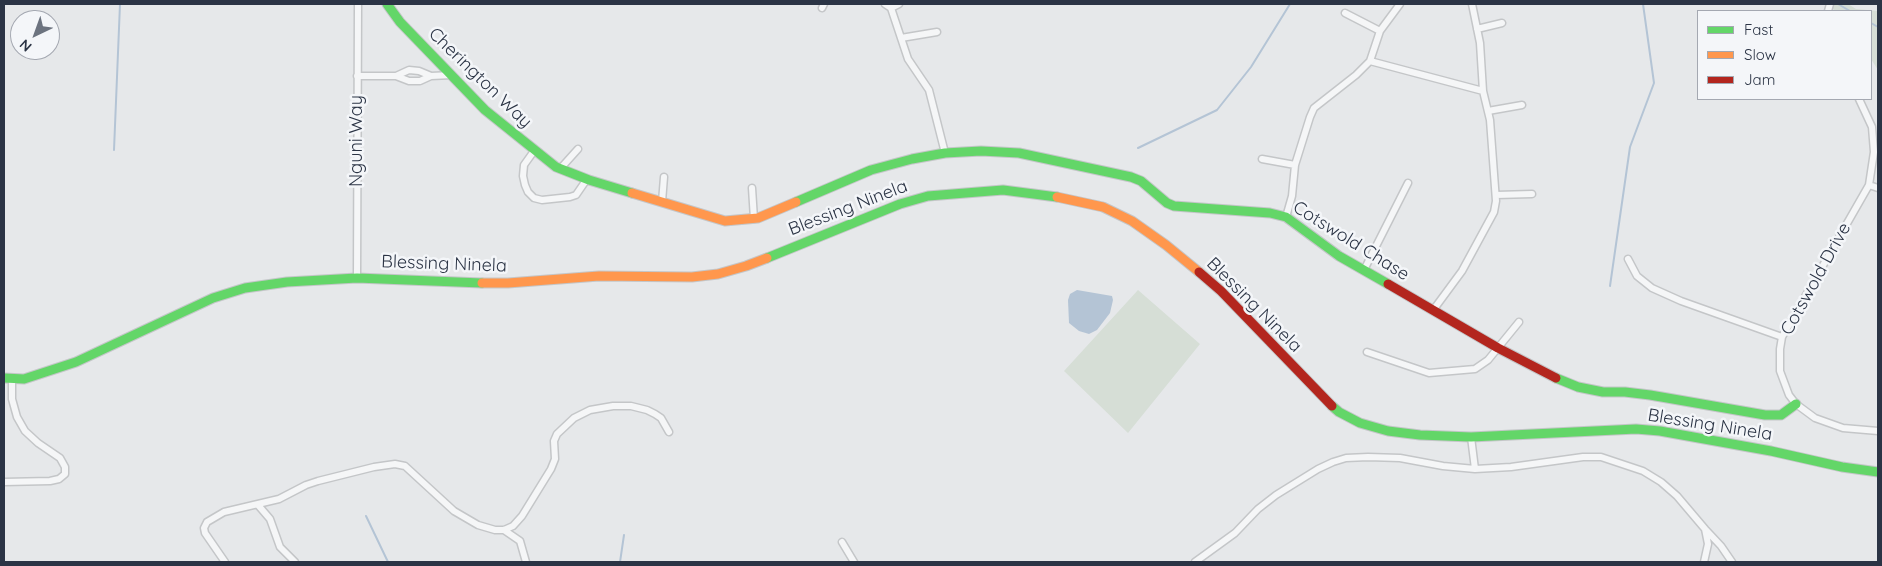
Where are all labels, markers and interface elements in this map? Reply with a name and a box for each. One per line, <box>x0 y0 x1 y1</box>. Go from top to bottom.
north arrow <box>10 10 60 60</box>
legend <box>1697 10 1872 100</box>
text: Fast <box>1744 20 1773 39</box>
street label: Cherington Way <box>424 23 536 133</box>
text: N <box>16 35 35 56</box>
text: Slow <box>1744 45 1776 64</box>
text: Jam <box>1744 70 1775 89</box>
street label: Nguni Way <box>346 95 368 187</box>
street label: Blessing Ninela <box>785 175 911 241</box>
street label: Cotswold Chase <box>1289 197 1413 285</box>
street label: Cotswold Drive <box>1776 219 1856 339</box>
street label: Blessing Ninela <box>381 251 507 277</box>
street label: Blessing Ninela <box>1202 253 1306 357</box>
street label: Blessing Ninela <box>1646 405 1774 445</box>

